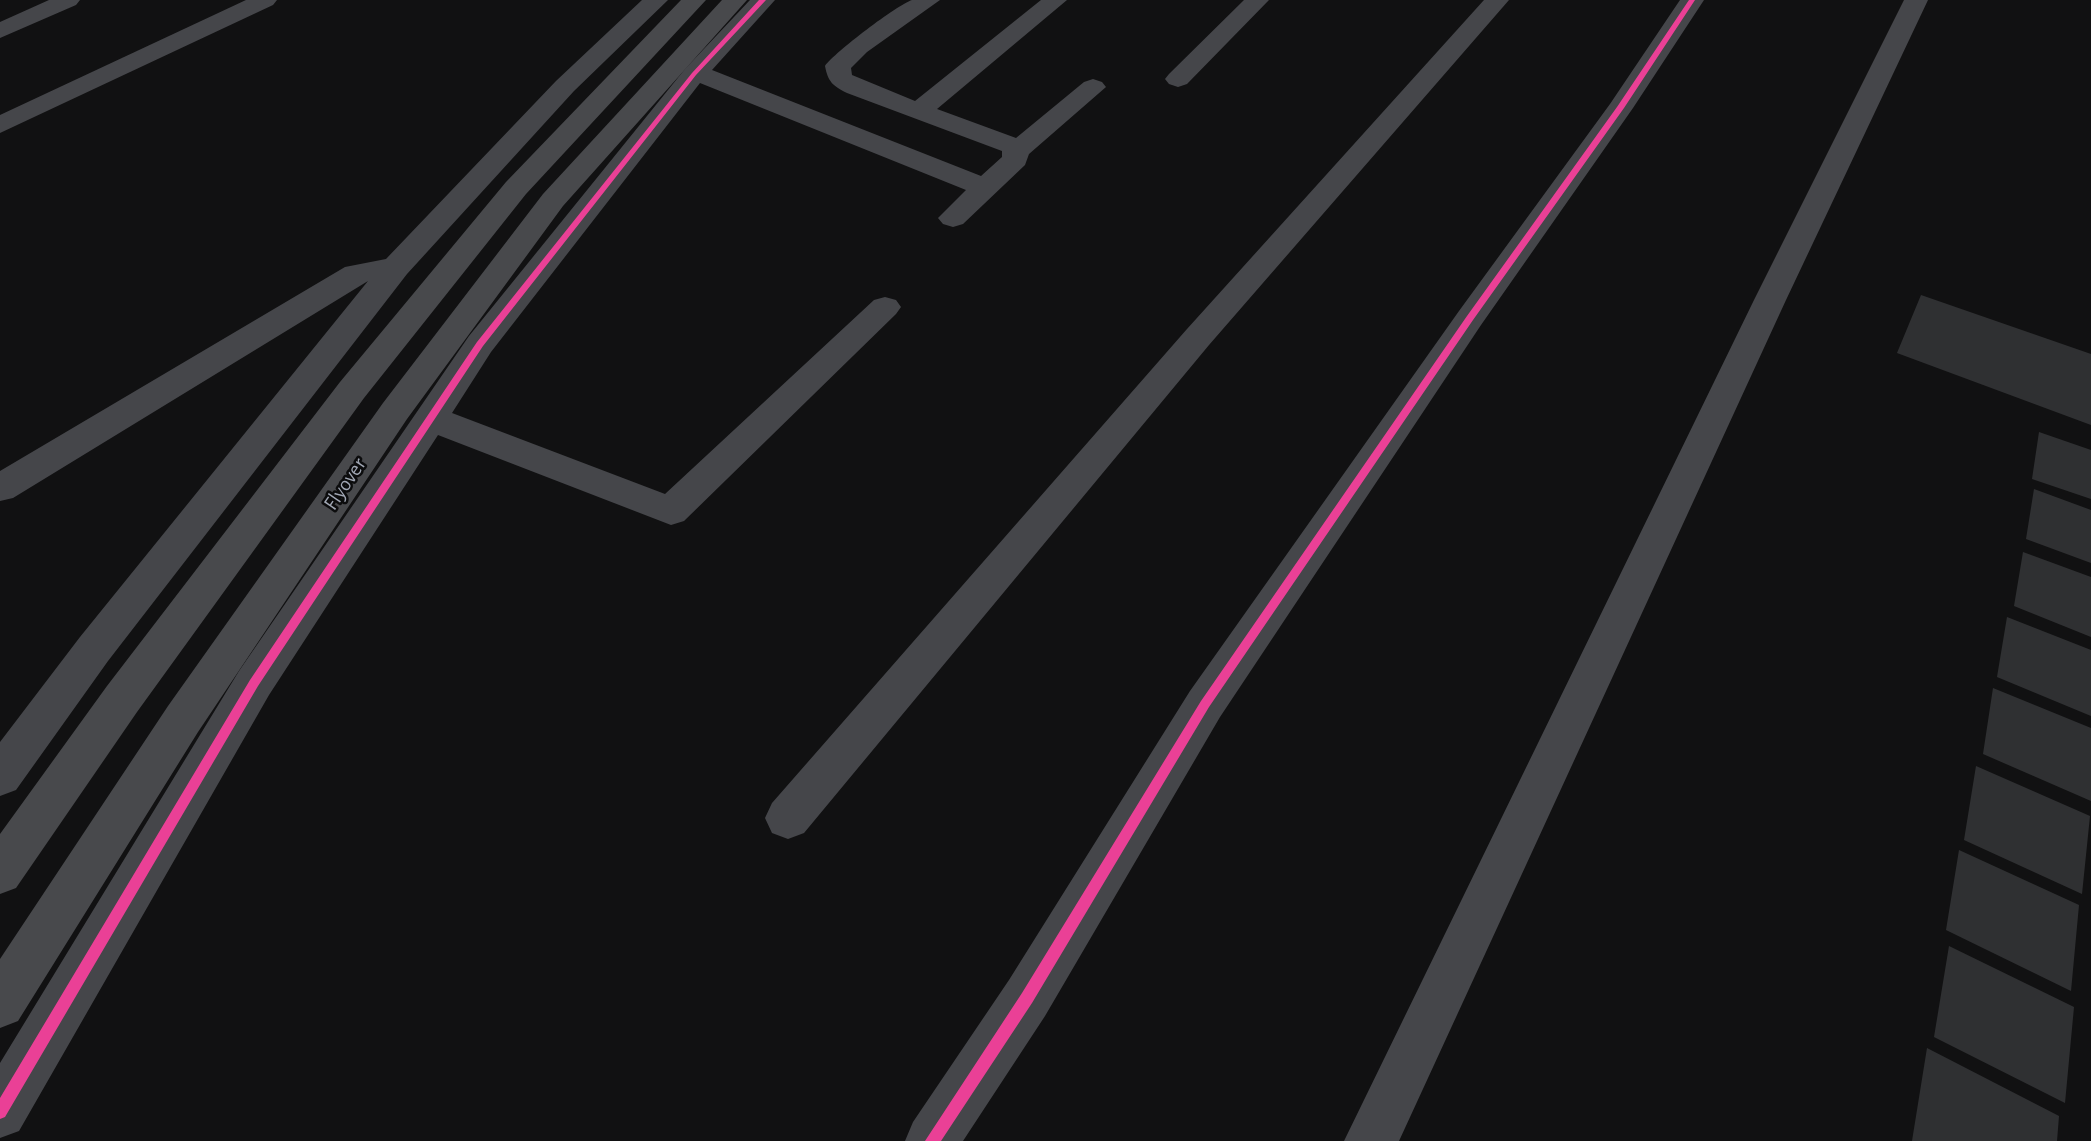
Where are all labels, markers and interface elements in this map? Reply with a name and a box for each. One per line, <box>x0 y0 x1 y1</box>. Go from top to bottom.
street label: Flyover <box>318 453 372 515</box>

